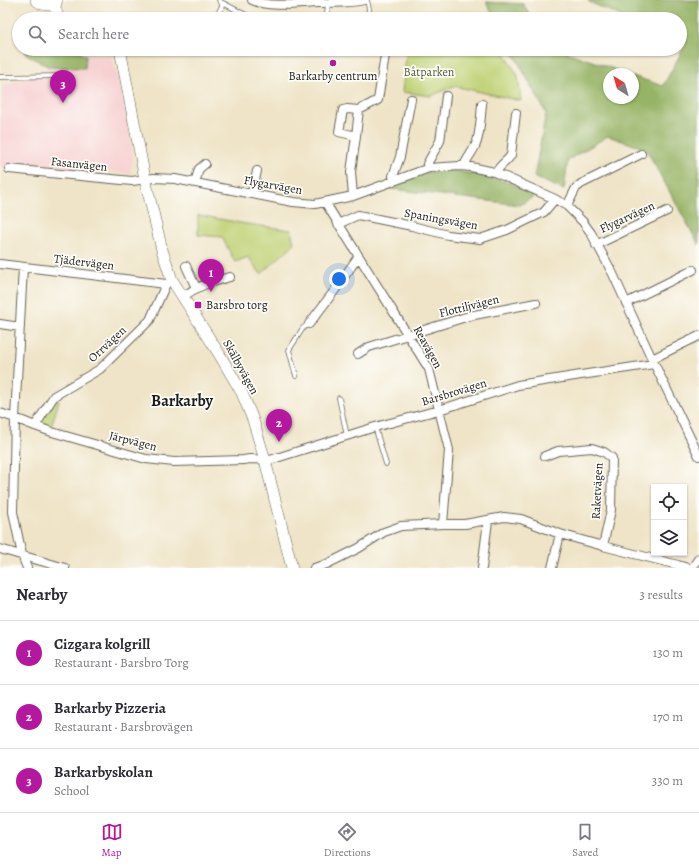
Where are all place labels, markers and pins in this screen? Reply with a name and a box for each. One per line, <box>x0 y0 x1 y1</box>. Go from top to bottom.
marker: Barkarby centrum <box>328 58 338 68</box>
place label: Barkarby centrum <box>289 68 377 84</box>
pin: 3 <box>50 70 76 103</box>
pin: 1 <box>198 259 224 292</box>
place label: Barsbro torg <box>206 297 268 313</box>
marker: Barsbro torg <box>193 300 203 310</box>
pin: 2 <box>266 409 292 442</box>

